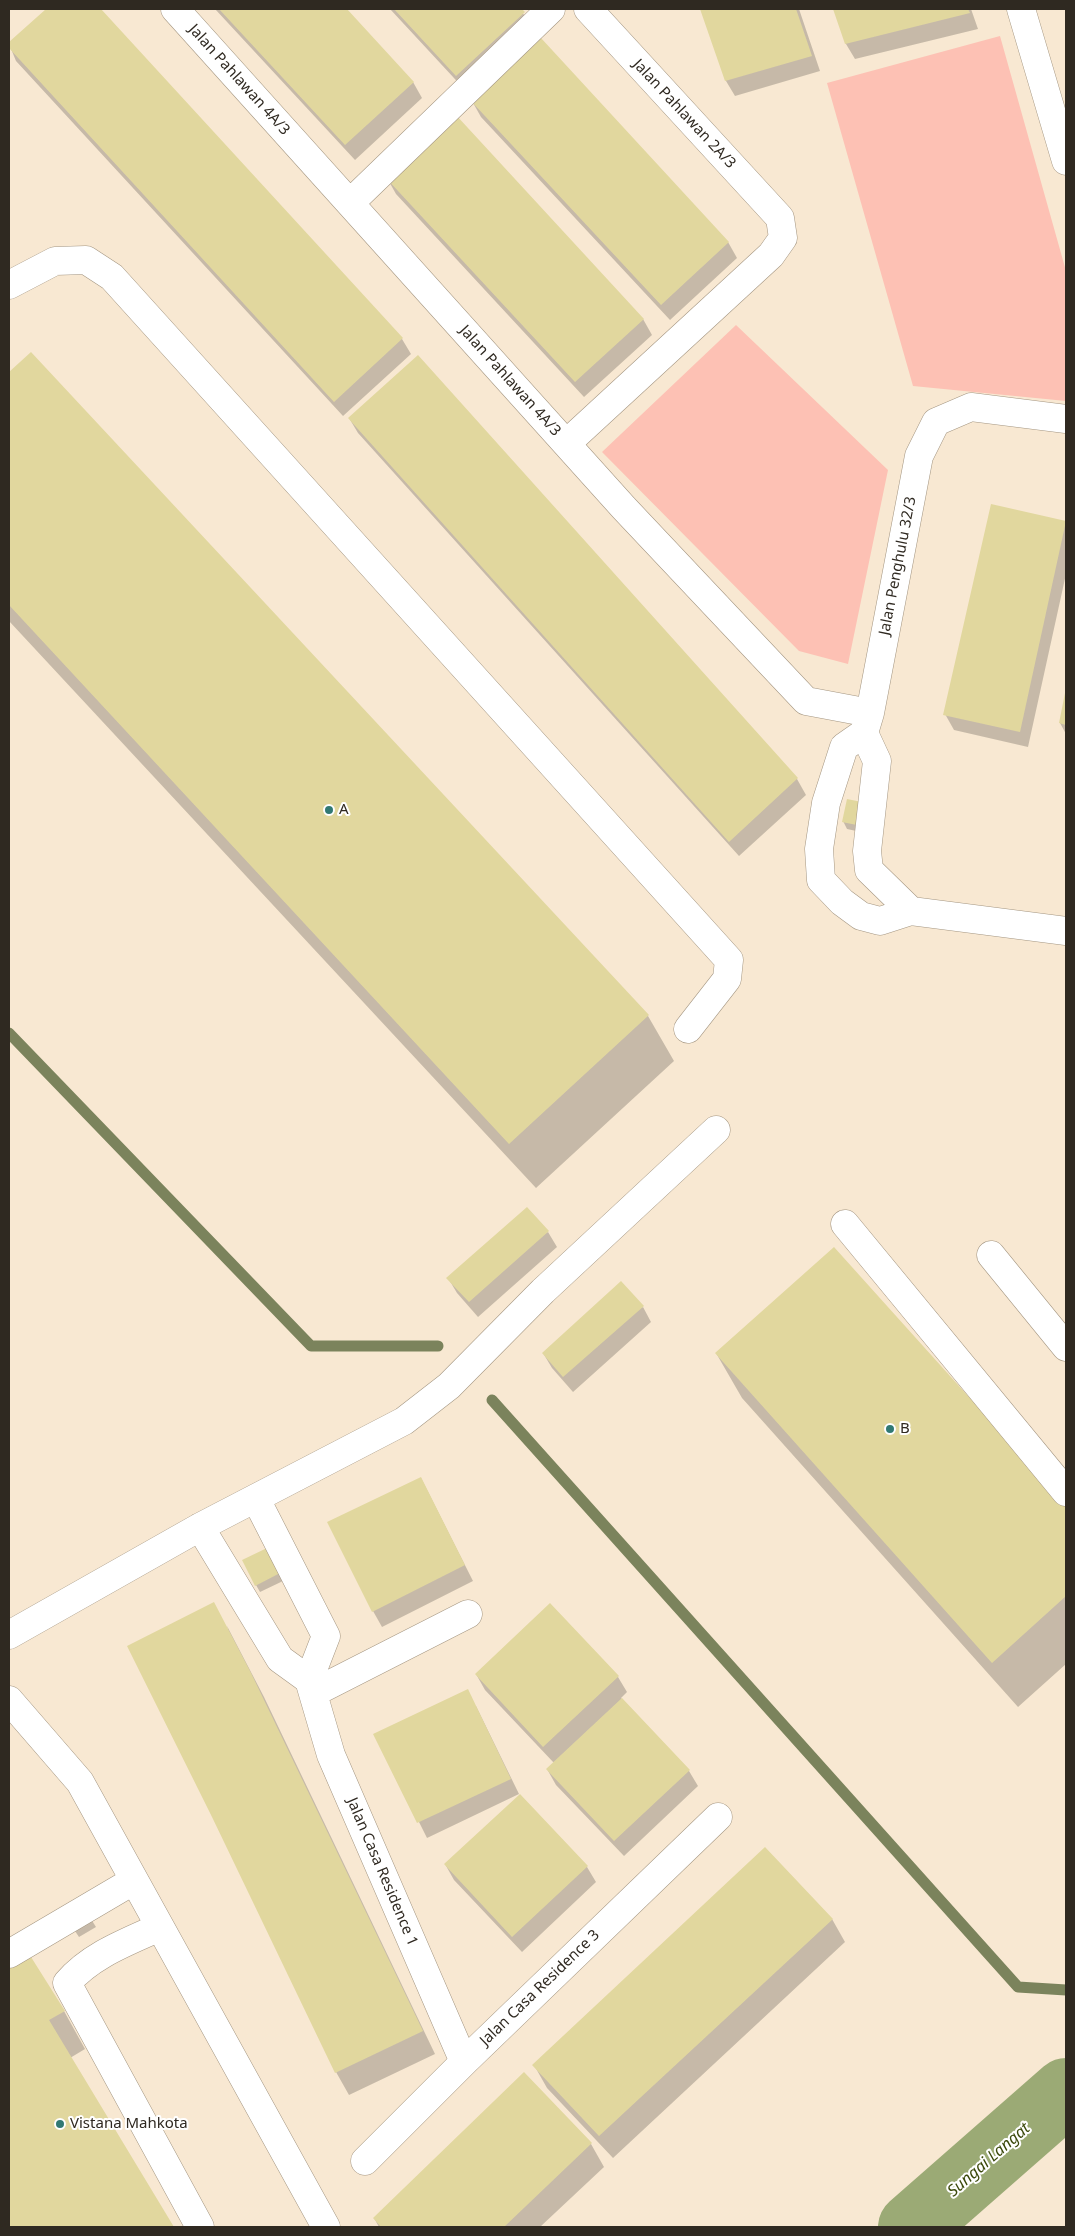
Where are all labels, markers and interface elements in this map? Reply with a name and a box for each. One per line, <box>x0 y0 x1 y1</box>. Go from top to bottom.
street label: Jalan Pahlawan 4A/3 <box>185 21 293 139</box>
street label: Jalan Pahlawan 2A/3 <box>629 56 739 172</box>
street label: Jalan Pahlawan 4A/3 <box>456 322 564 440</box>
street label: Jalan Penghulu 32/3 <box>876 495 920 637</box>
place label: A <box>339 801 349 819</box>
marker: A <box>323 804 335 816</box>
place label: B <box>900 1420 910 1438</box>
marker: B <box>884 1423 896 1435</box>
street label: Jalan Casa Residence 1 <box>343 1795 421 1949</box>
street label: Jalan Casa Residence 3 <box>476 1926 604 2050</box>
place label: Vistana Mahkota <box>70 2115 188 2133</box>
marker: Vistana Mahkota <box>54 2118 66 2130</box>
water label: Sungai Langat <box>944 2119 1034 2201</box>

